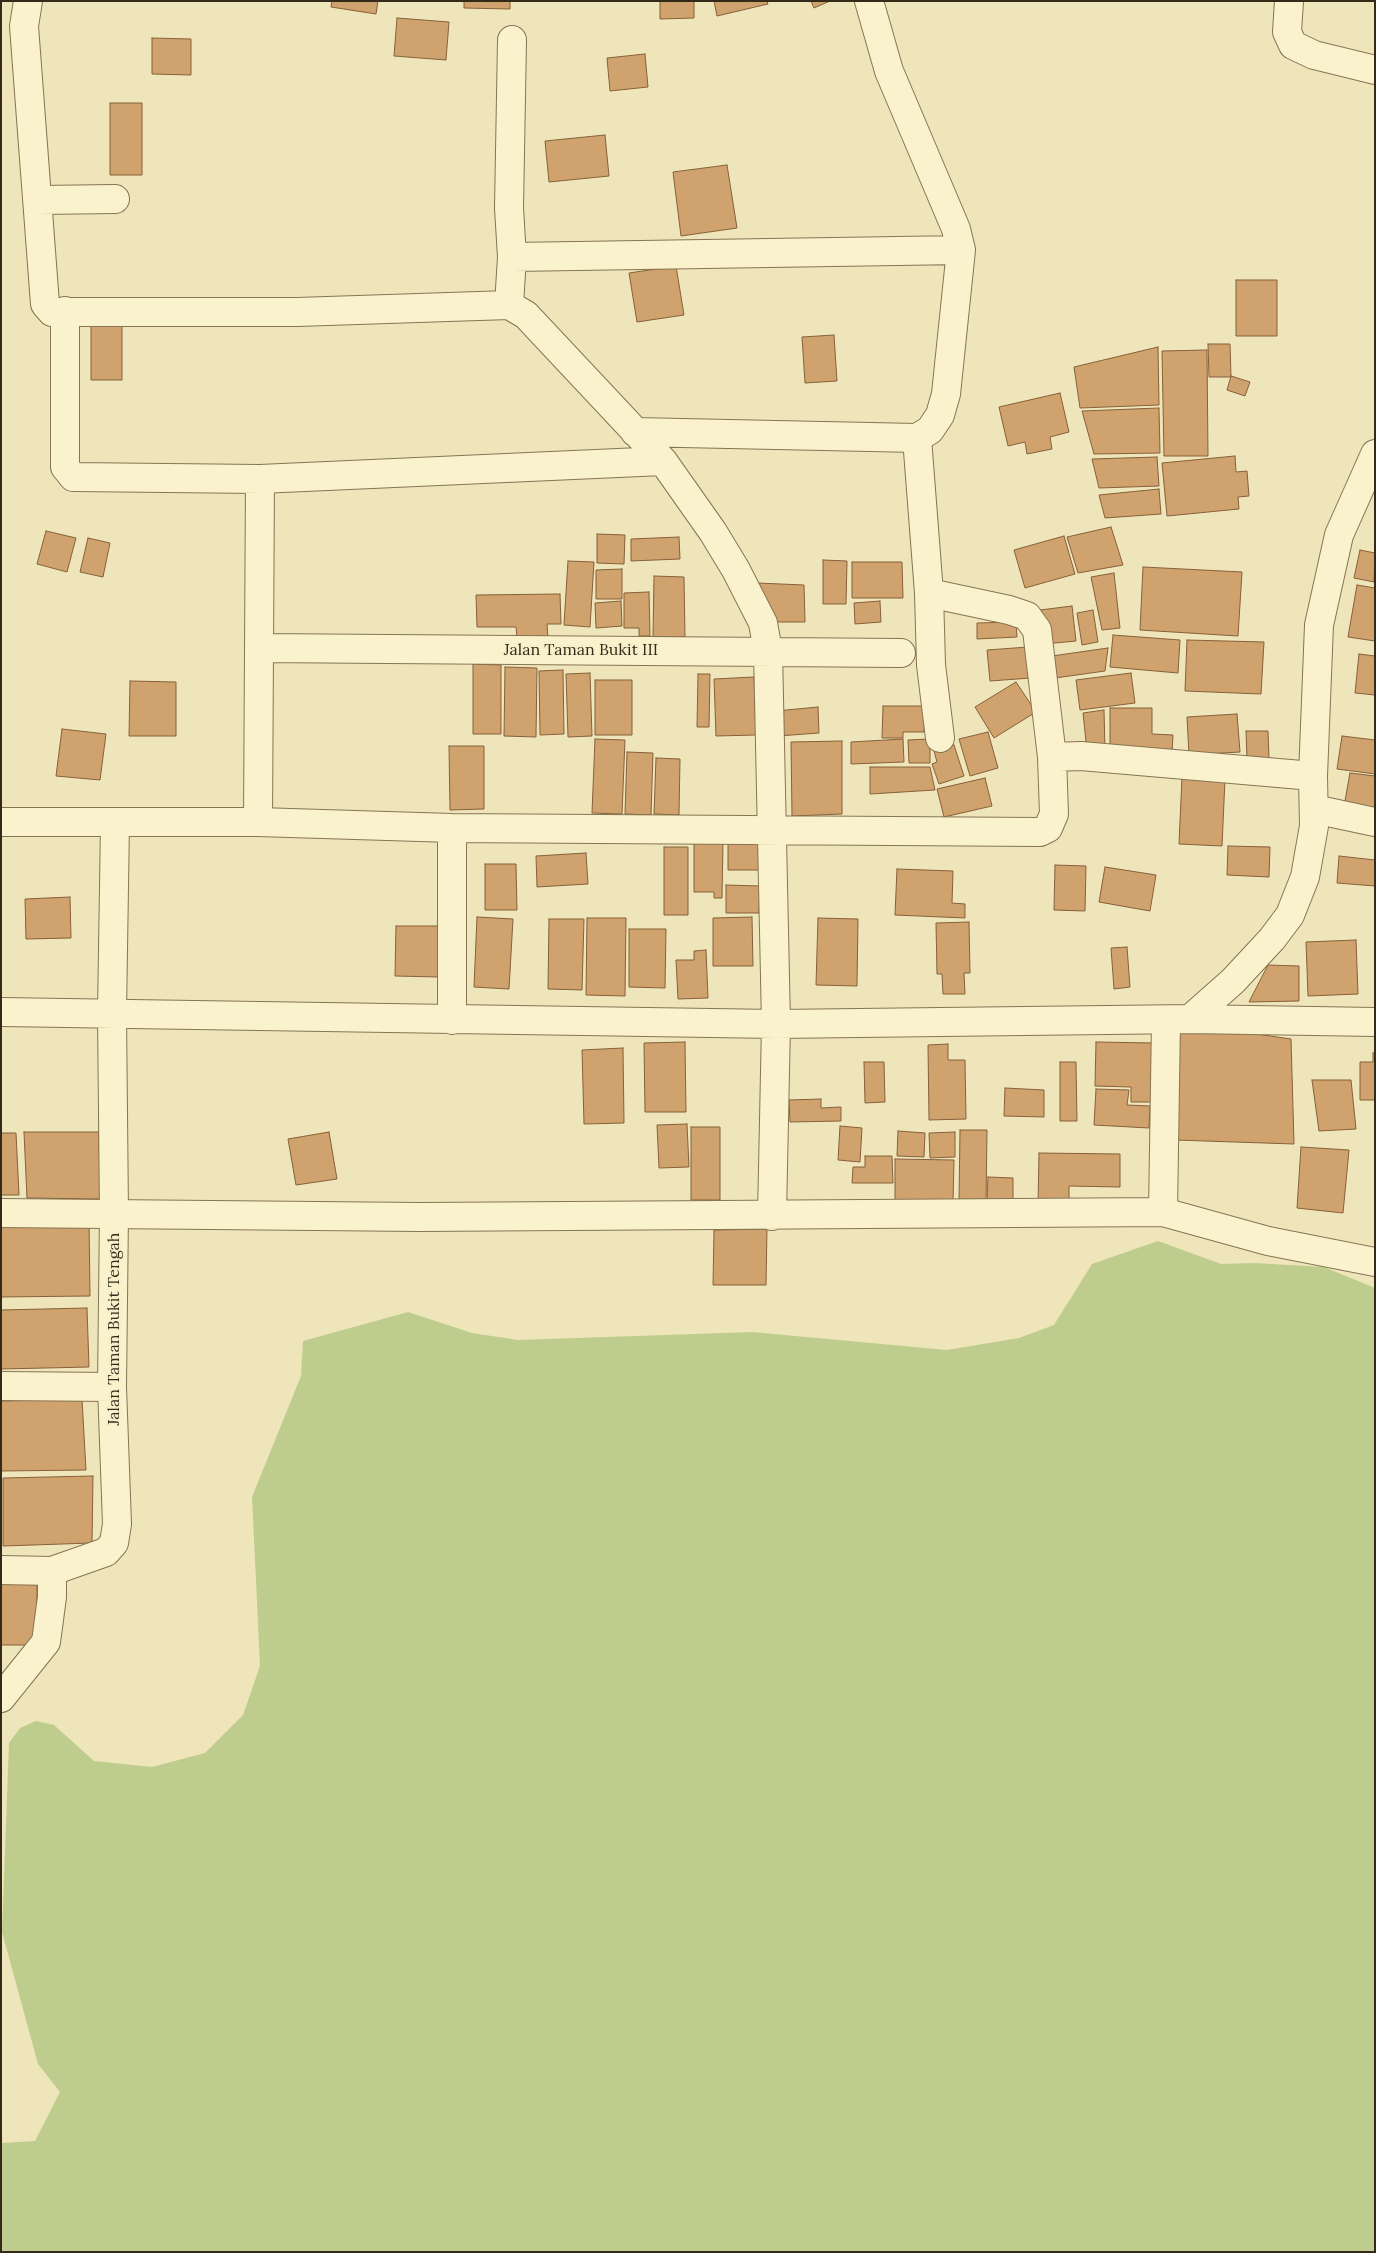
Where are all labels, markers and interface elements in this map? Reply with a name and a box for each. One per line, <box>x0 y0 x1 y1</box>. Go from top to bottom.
street label: Jalan Taman Bukit III <box>504 640 658 660</box>
street label: Jalan Taman Bukit Tengah <box>104 1233 124 1425</box>

